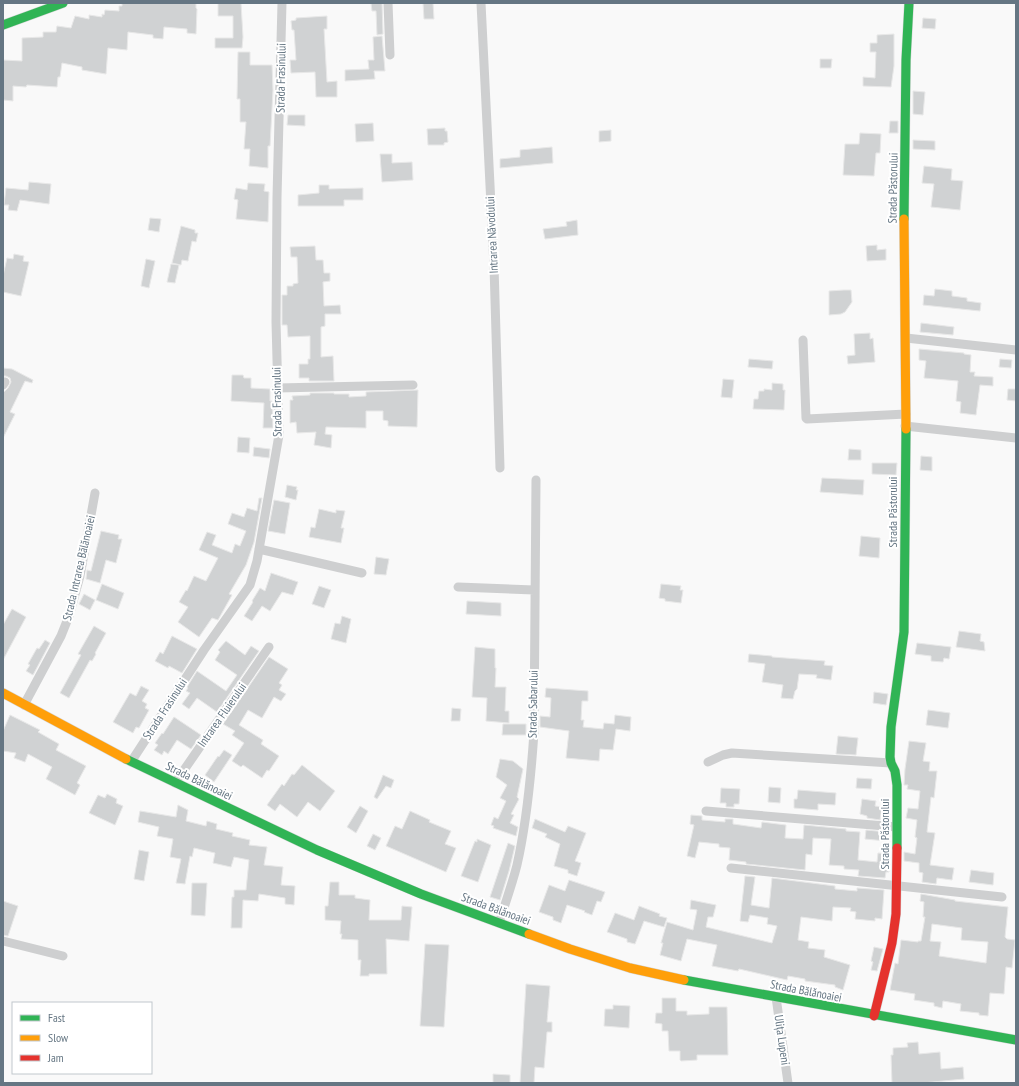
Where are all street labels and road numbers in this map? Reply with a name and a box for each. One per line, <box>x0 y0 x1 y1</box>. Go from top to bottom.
street label: Strada Frasinului <box>272 43 289 113</box>
street label: Strada Păstorului <box>884 152 901 224</box>
street label: Intrarea Năvodului <box>482 196 501 274</box>
street label: Strada Frasinului <box>268 367 285 437</box>
street label: Strada Păstorului <box>885 477 900 547</box>
street label: Strada Intrarea Bălănoaiei <box>59 514 98 622</box>
street label: Strada Sabarului <box>524 670 541 738</box>
street label: Strada Frasinului <box>139 675 190 742</box>
street label: Intrarea Fluierului <box>194 680 249 750</box>
street label: Strada Bălănoaiei <box>163 758 235 803</box>
street label: Strada Păstorului <box>877 799 892 869</box>
street label: Strada Bălănoaiei <box>460 889 533 928</box>
street label: Strada Bălănoaiei <box>769 976 843 1005</box>
street label: Ulița Lupeni <box>772 1014 793 1066</box>

